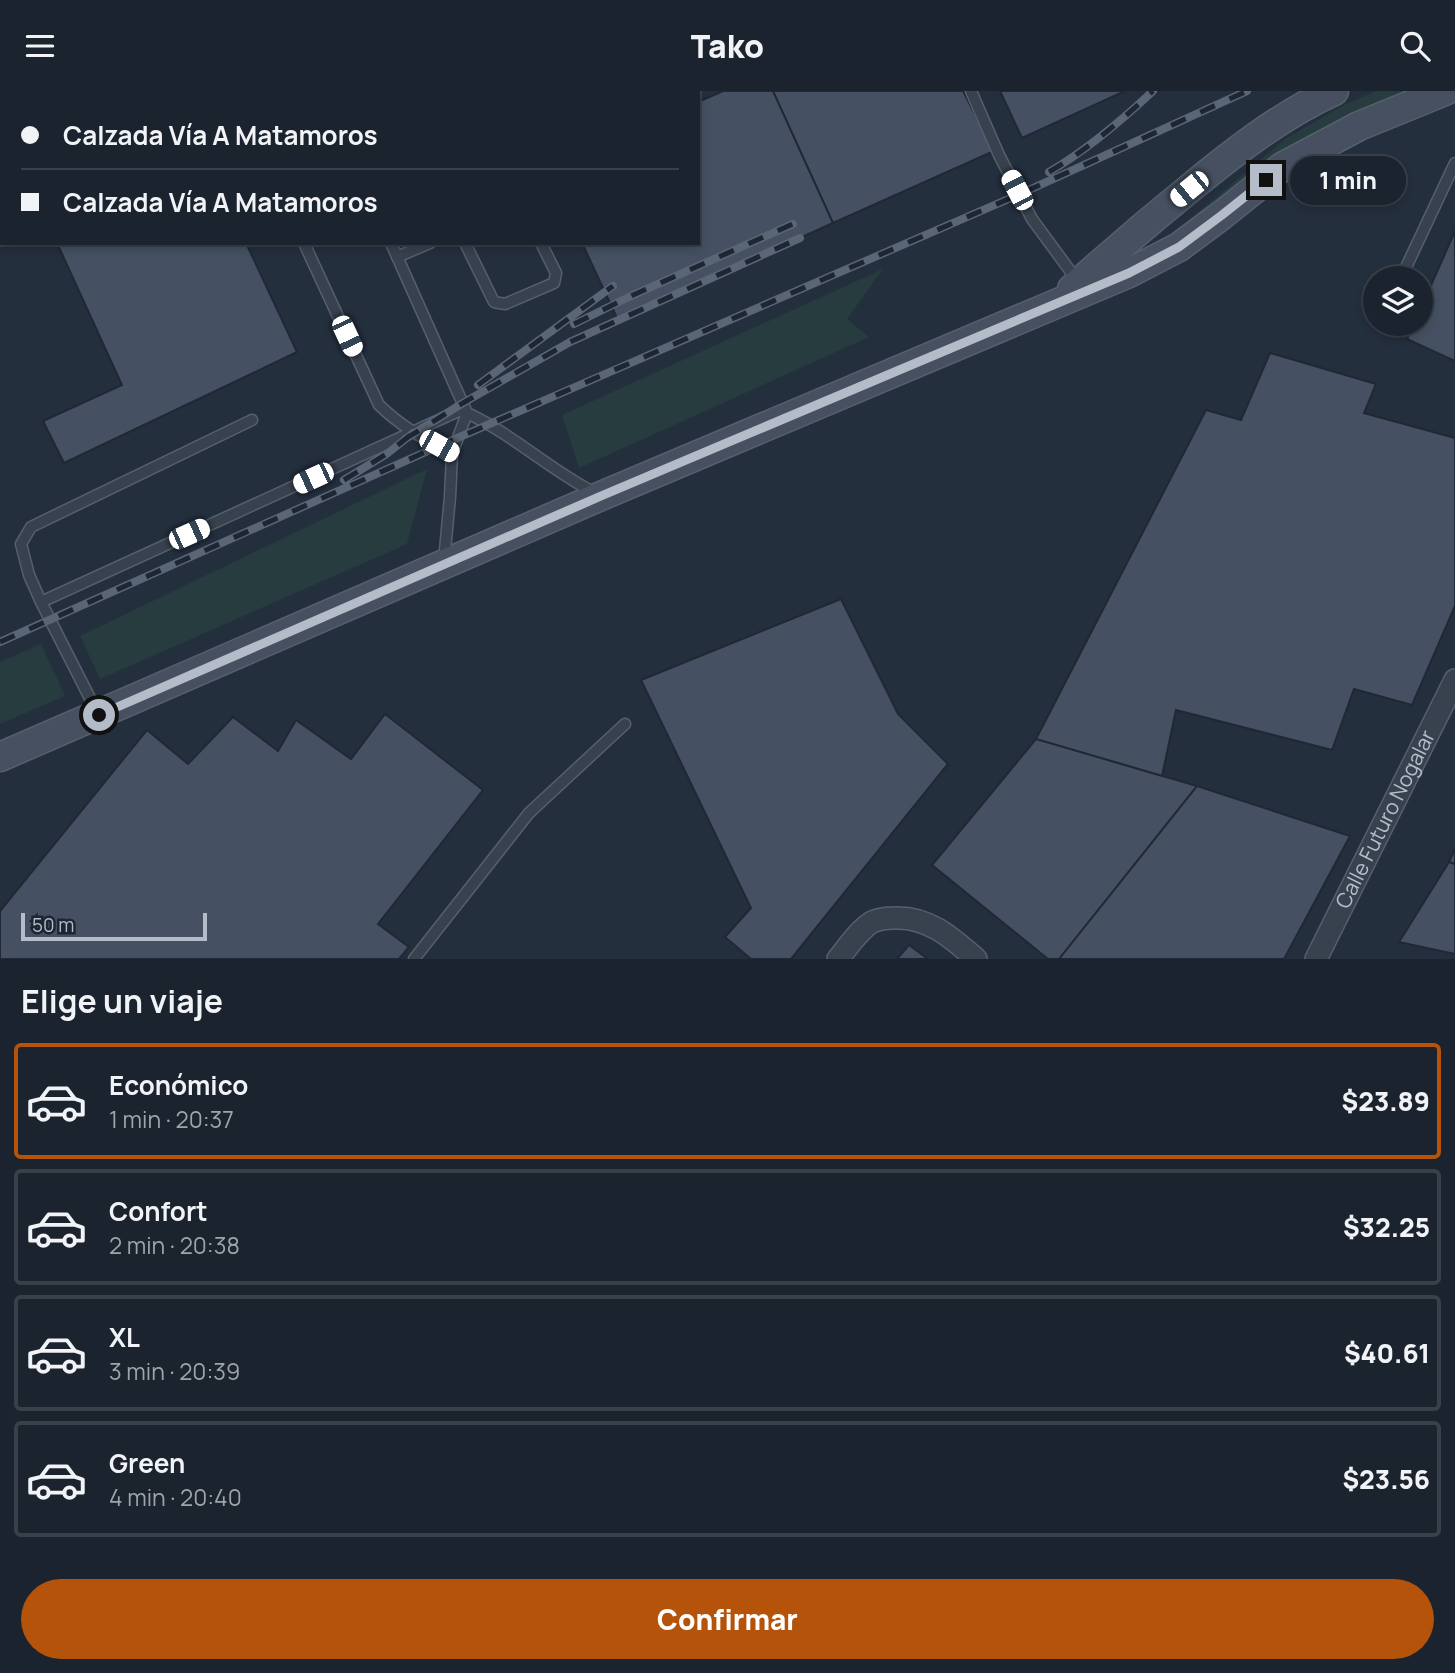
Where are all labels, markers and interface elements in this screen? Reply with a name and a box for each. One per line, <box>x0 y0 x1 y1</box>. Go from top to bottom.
text: Tako <box>691 24 764 68</box>
icon: menu <box>21 27 59 65</box>
icon: search <box>1396 27 1434 65</box>
text: Calzada Vía A Matamoros <box>63 117 378 153</box>
callout: 1 min <box>1290 155 1406 205</box>
route end <box>1250 164 1282 196</box>
text: 1 min <box>1319 164 1377 196</box>
car <box>998 167 1037 213</box>
car <box>1167 168 1212 210</box>
text: Calzada Vía A Matamoros <box>63 184 378 220</box>
map controls <box>1363 266 1433 336</box>
button: layers <box>1363 266 1433 336</box>
car <box>329 313 366 359</box>
car <box>416 427 463 465</box>
car <box>290 460 337 496</box>
car <box>166 516 213 552</box>
route start <box>83 699 115 731</box>
street label: Calle Futuro Nogalar <box>1328 725 1441 913</box>
scale bar <box>21 910 206 942</box>
text: 50 m <box>32 912 74 938</box>
text: Elige un viaje <box>21 979 223 1023</box>
text: Económico <box>109 1067 248 1103</box>
icon: car <box>25 1070 88 1133</box>
text: $23.89 <box>1342 1083 1430 1119</box>
text: 1 min · 20:37 <box>109 1103 234 1135</box>
text: Confort <box>109 1193 208 1229</box>
icon: car <box>25 1196 88 1259</box>
text: $32.25 <box>1343 1209 1430 1245</box>
text: 2 min · 20:38 <box>109 1229 240 1261</box>
text: XL <box>109 1319 140 1355</box>
icon: car <box>25 1322 88 1385</box>
text: $40.61 <box>1344 1335 1430 1371</box>
text: 3 min · 20:39 <box>109 1355 240 1387</box>
text: Green <box>109 1445 185 1481</box>
icon: car <box>25 1448 88 1511</box>
text: $23.56 <box>1342 1461 1430 1497</box>
text: 4 min · 20:40 <box>109 1481 242 1513</box>
button: Confirmar <box>21 1579 1434 1659</box>

